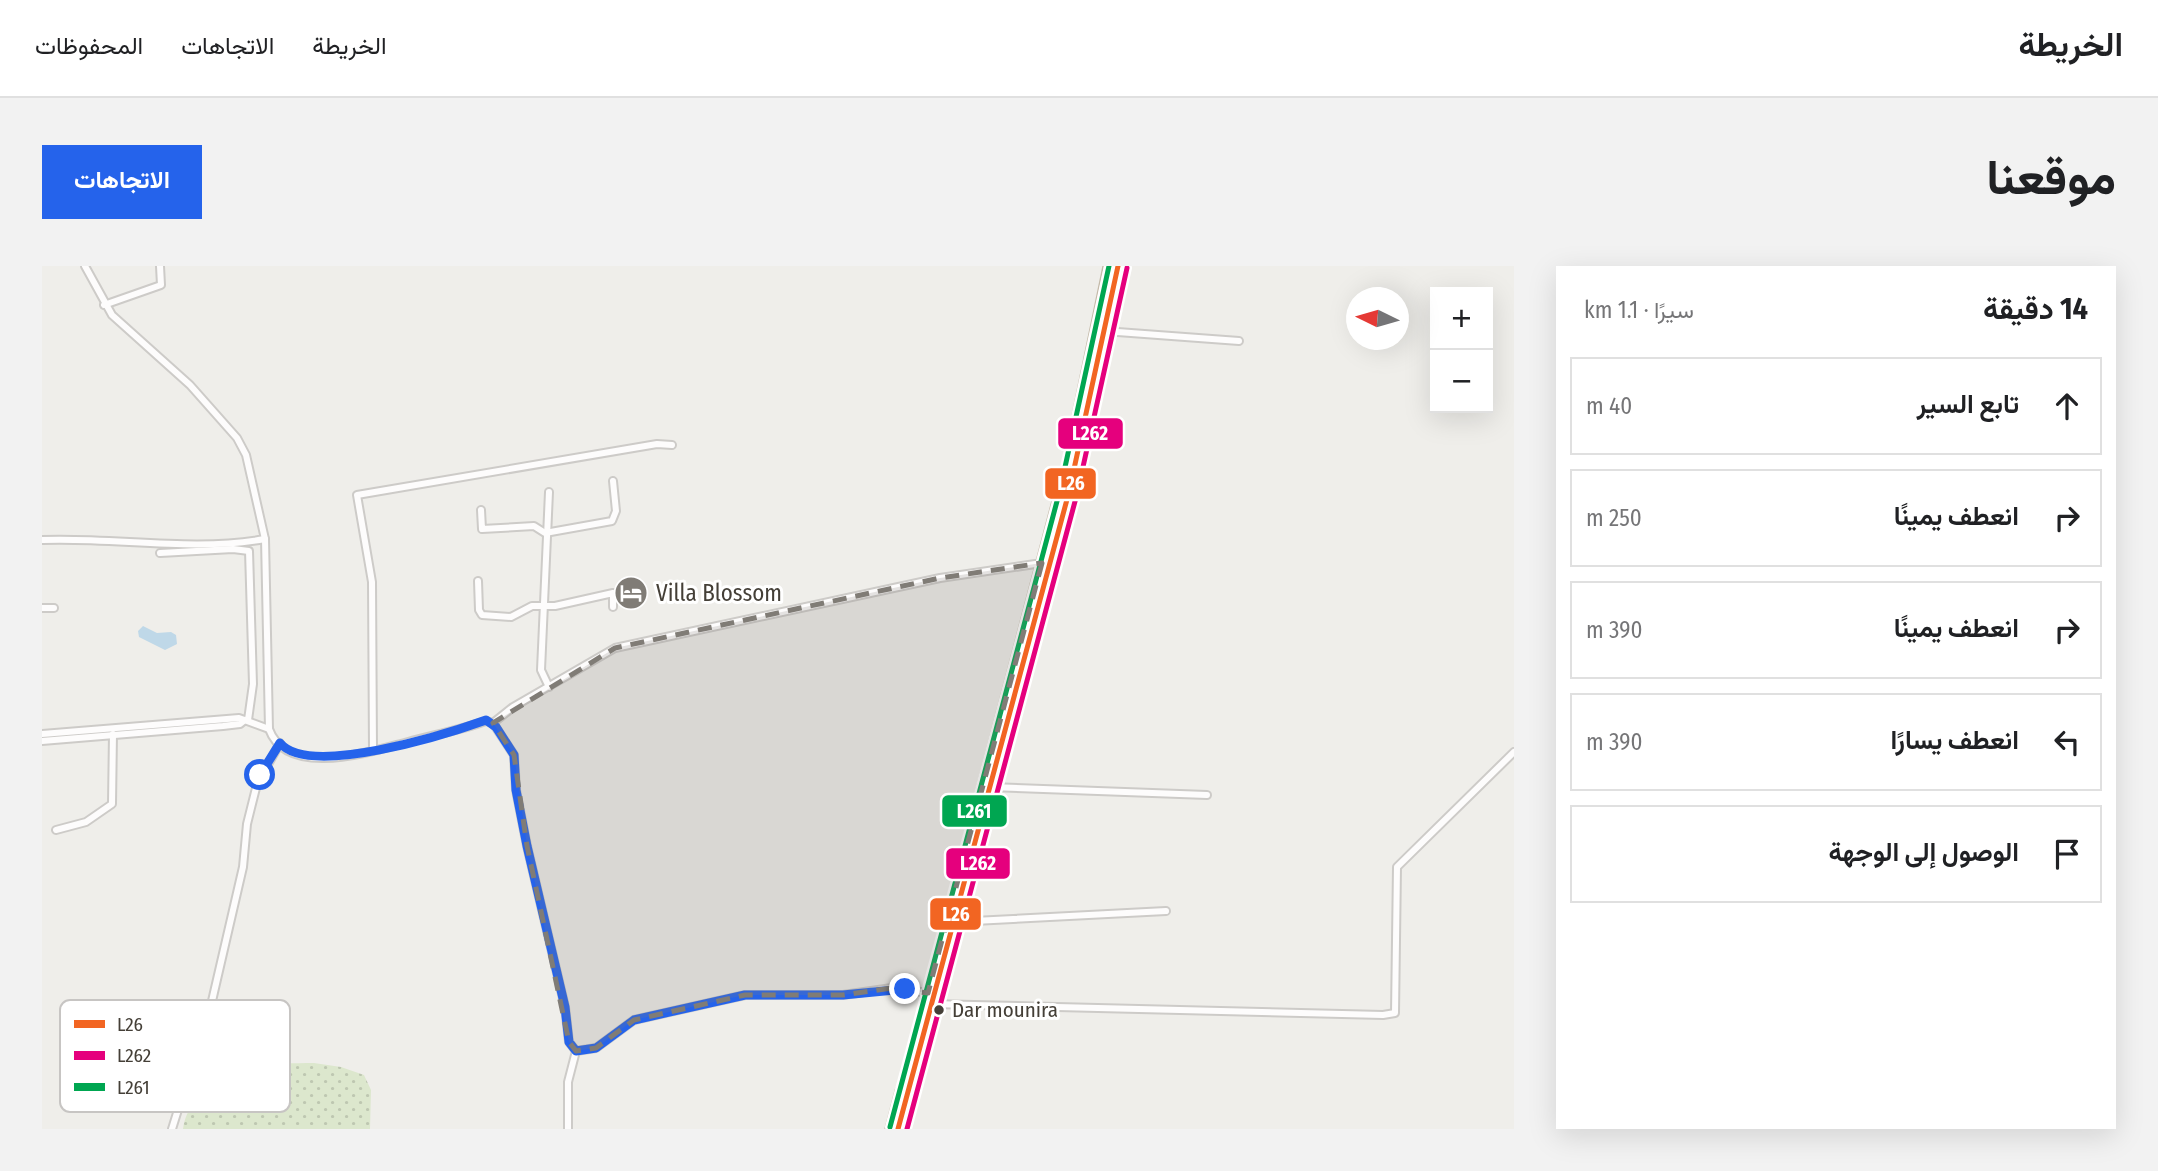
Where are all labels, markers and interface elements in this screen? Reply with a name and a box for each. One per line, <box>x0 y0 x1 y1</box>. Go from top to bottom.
text: الخريطة <box>2019 25 2123 65</box>
text: المحفوظات <box>35 32 143 60</box>
text: الاتجاهات <box>181 32 274 60</box>
text: الخريطة <box>312 32 387 60</box>
button: الاتجاهات <box>42 145 202 219</box>
text: موقعنا <box>1986 148 2116 207</box>
north arrow <box>1346 287 1409 350</box>
map controls <box>1430 287 1493 413</box>
button: + <box>1430 287 1493 350</box>
text: 14 دقيقة <box>1983 291 2088 327</box>
text: سيرًا · 1.1 km <box>1584 296 1694 324</box>
button: − <box>1430 350 1493 413</box>
icon: ahead <box>2048 387 2086 425</box>
text: تابع السير <box>1917 389 2019 420</box>
text: 40 m <box>1586 392 1632 420</box>
line badge: L262 <box>1057 417 1124 450</box>
text: L262 <box>1072 422 1108 445</box>
line badge: L26 <box>1044 467 1097 500</box>
text: L26 <box>1057 472 1085 495</box>
icon: right <box>2048 499 2086 537</box>
text: انعطف يمينًا <box>1894 501 2019 532</box>
text: 250 m <box>1586 504 1642 532</box>
hotel icon: Villa Blossom <box>612 574 650 612</box>
place label: Villa Blossom <box>656 579 782 607</box>
icon: right <box>2048 611 2086 649</box>
text: انعطف يمينًا <box>1894 613 2019 644</box>
text: 390 m <box>1586 616 1642 644</box>
icon: left <box>2048 723 2086 761</box>
text: انعطف يسارًا <box>1891 725 2019 756</box>
text: 390 m <box>1586 728 1642 756</box>
route start <box>244 759 275 790</box>
line badge: L261 <box>941 794 1008 828</box>
text: L261 <box>957 800 991 823</box>
icon: arrive <box>2048 835 2086 873</box>
text: الوصول إلى الوجهة <box>1828 837 2019 868</box>
line badge: L262 <box>945 847 1011 880</box>
text: L262 <box>960 852 996 875</box>
line badge: L26 <box>929 897 982 931</box>
text: L26 <box>942 903 970 926</box>
route end <box>889 973 920 1004</box>
place label: Dar mounira <box>952 997 1058 1023</box>
legend <box>60 1000 290 1112</box>
marker: Dar mounira <box>932 1003 946 1017</box>
text: L26 <box>117 1013 143 1036</box>
text: L262 <box>117 1044 151 1067</box>
text: L261 <box>117 1076 150 1099</box>

